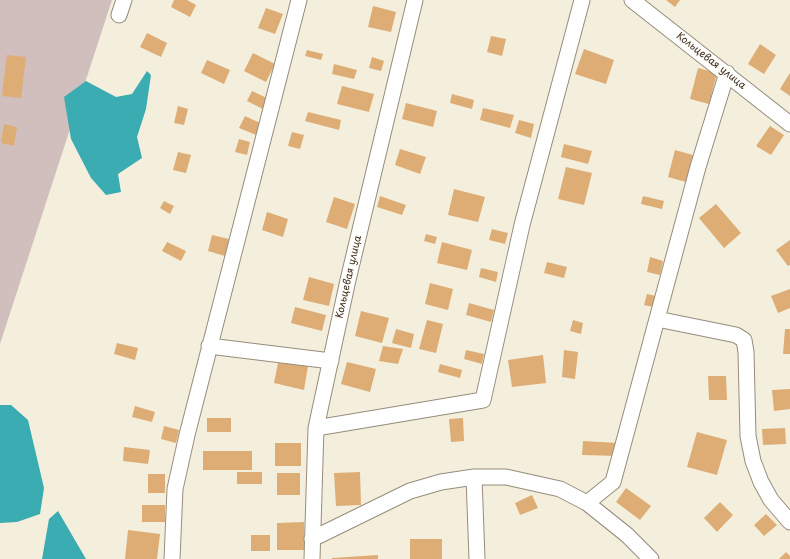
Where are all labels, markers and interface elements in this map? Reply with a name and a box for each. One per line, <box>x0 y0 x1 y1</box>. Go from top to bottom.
street label: Кольцевая улица <box>674 30 748 92</box>
street label: Кольцевая улица <box>334 234 364 320</box>

